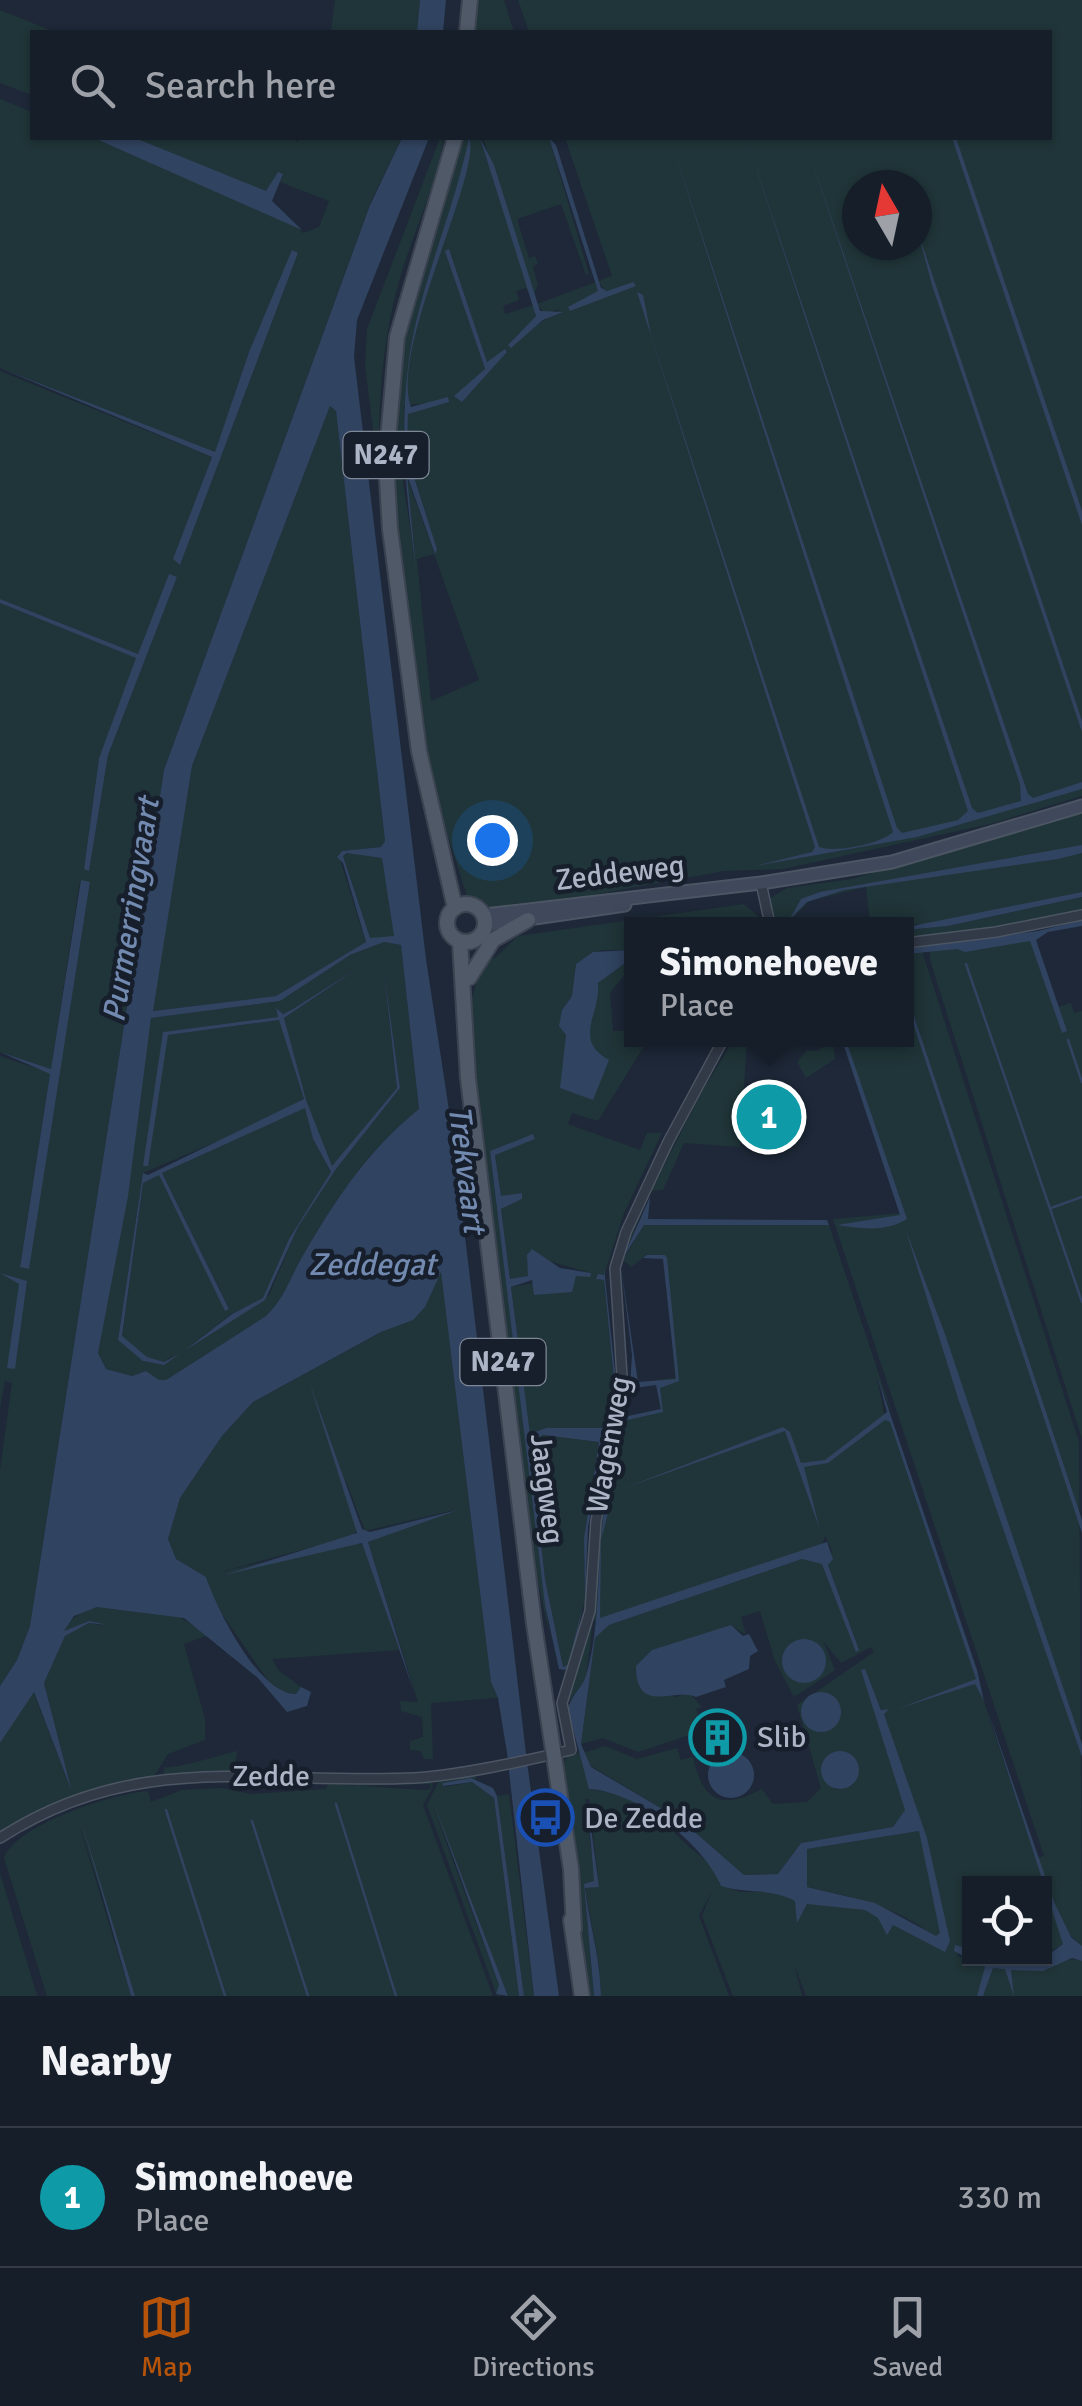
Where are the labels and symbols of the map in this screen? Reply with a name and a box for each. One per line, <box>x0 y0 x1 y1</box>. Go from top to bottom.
north arrow <box>842 170 932 260</box>
road number: N247 <box>344 432 428 478</box>
water label: Purmerringvaart <box>94 791 169 1025</box>
your location <box>467 815 518 866</box>
street label: Zeddeweg <box>553 847 687 899</box>
pin: 1 <box>736 1080 802 1154</box>
water label: Trekvaart <box>440 1103 495 1239</box>
water label: Zeddegat <box>308 1245 439 1284</box>
road number: N247 <box>460 1339 546 1385</box>
street label: Wagenweg <box>579 1374 639 1516</box>
street label: Jaagweg <box>522 1432 572 1546</box>
building icon: Slib <box>688 1707 748 1767</box>
place label: Slib <box>757 1719 806 1756</box>
street label: Zedde <box>232 1758 310 1795</box>
bus stop icon: De Zedde <box>515 1788 575 1848</box>
place label: De Zedde <box>584 1800 703 1837</box>

